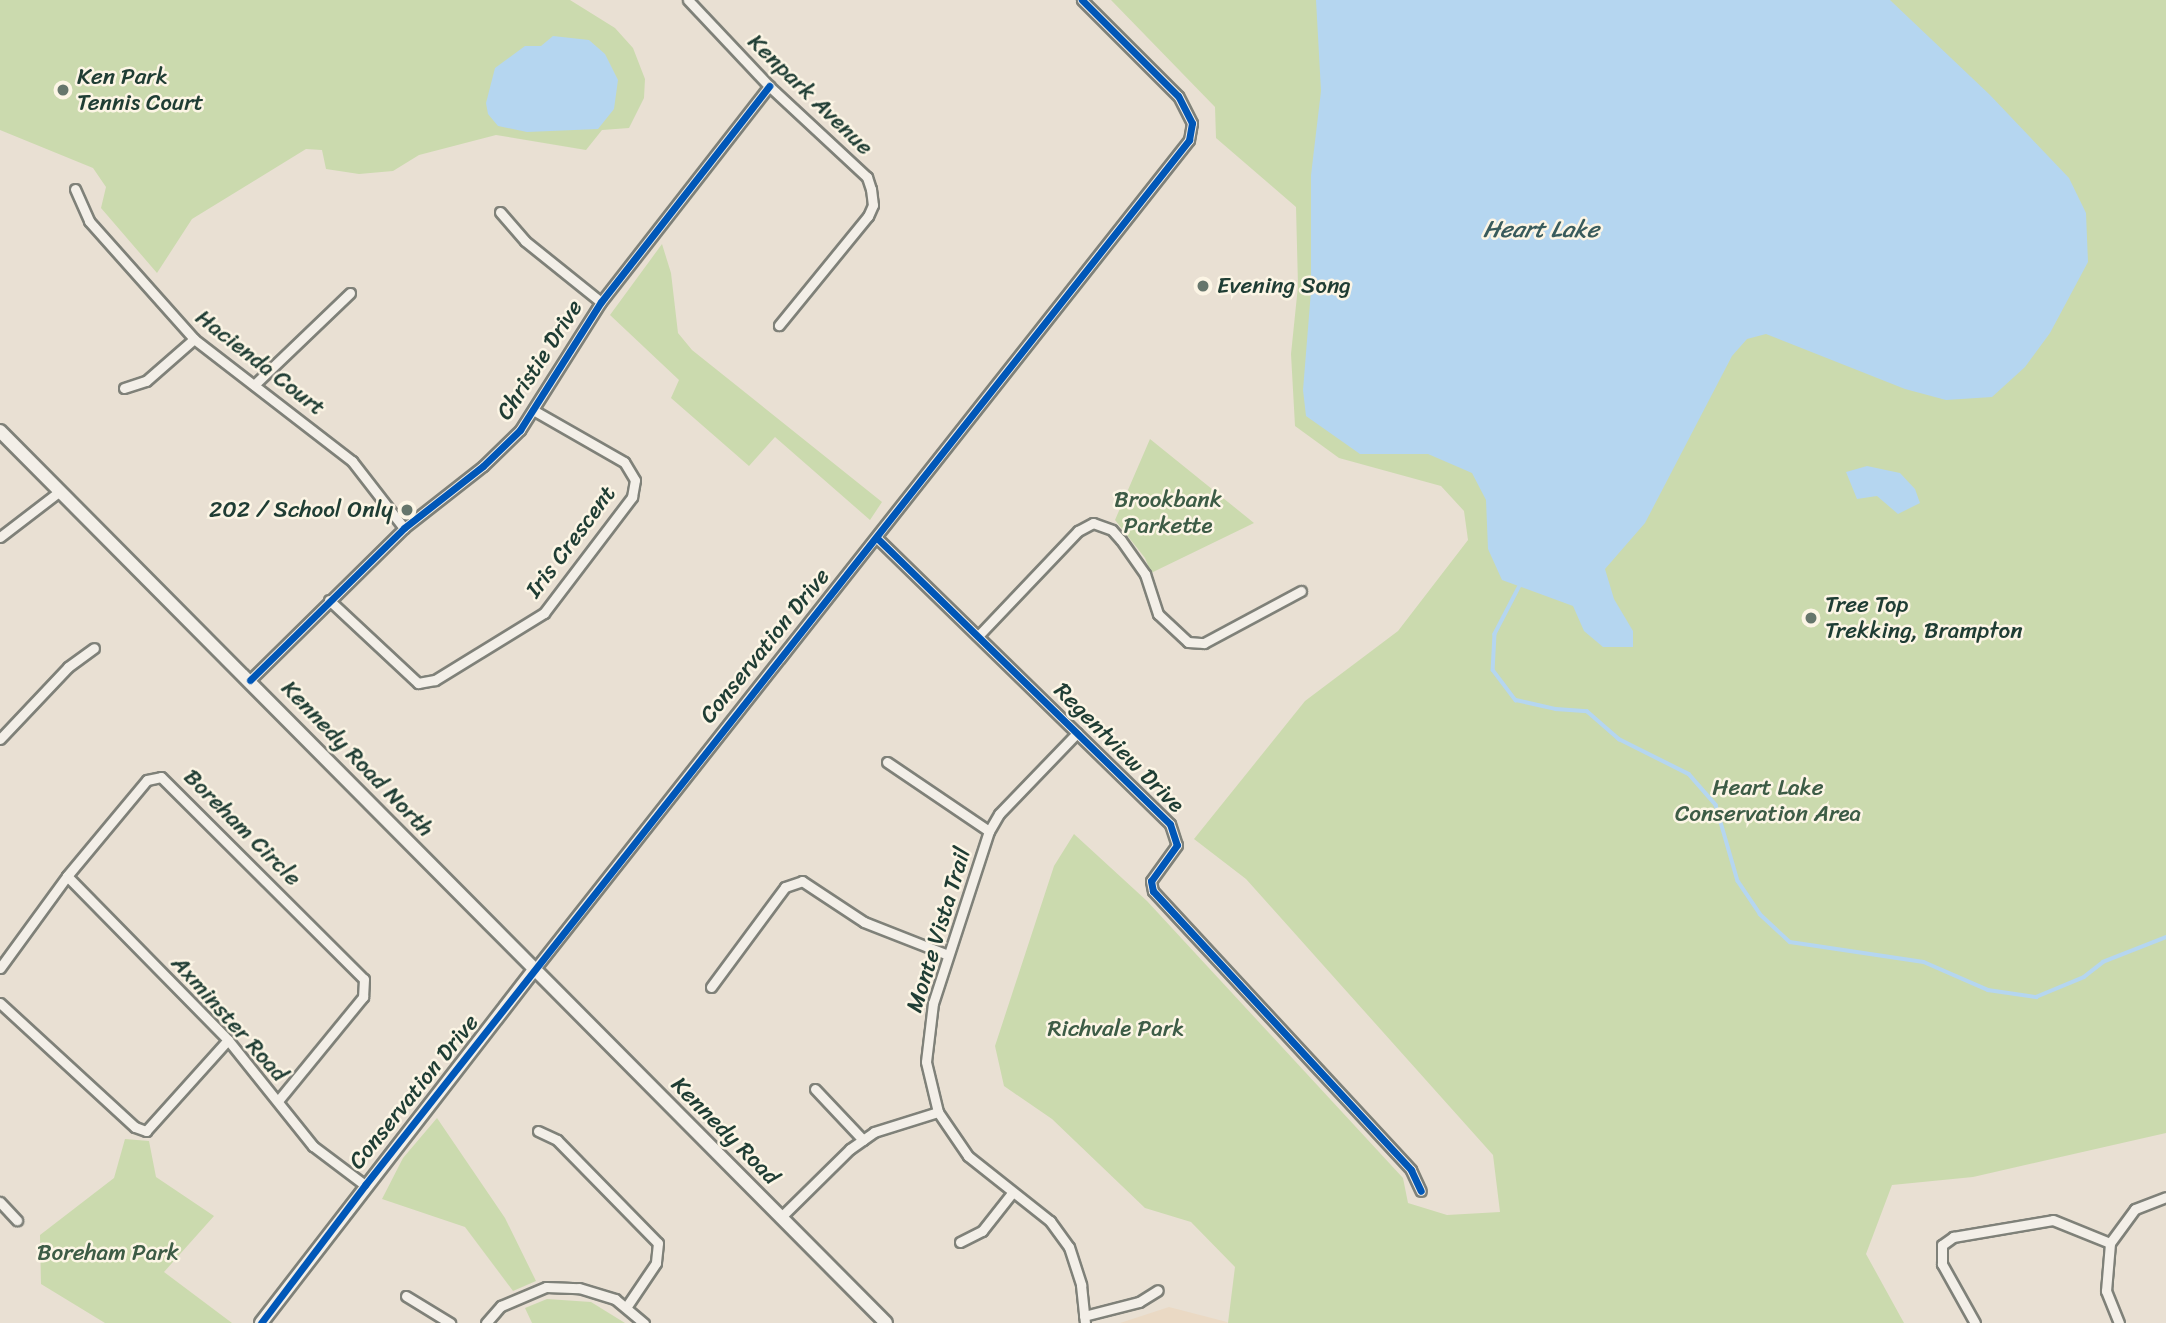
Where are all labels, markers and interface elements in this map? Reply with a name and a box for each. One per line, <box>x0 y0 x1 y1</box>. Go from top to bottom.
street label: Kenpark Avenue <box>742 28 878 162</box>
place label: Ken Park Tennis Court <box>77 63 204 117</box>
marker: Ken Park Tennis Court <box>55 82 71 98</box>
water label: Heart Lake <box>1483 216 1599 244</box>
place label: Evening Song <box>1217 272 1351 300</box>
marker: Evening Song <box>1195 278 1211 294</box>
street label: Christie Drive <box>491 295 589 425</box>
street label: Hacienda Court <box>190 304 330 422</box>
street label: Iris Crescent <box>520 480 622 604</box>
park label: Brookbank Parkette <box>1114 486 1222 540</box>
place label: 202 / School Only <box>209 496 393 524</box>
marker: 202 / School Only <box>399 502 415 518</box>
street label: Conservation Drive <box>694 563 836 729</box>
place label: Tree Top Trekking, Brampton <box>1825 591 2023 645</box>
marker: Tree Top Trekking, Brampton <box>1803 610 1819 626</box>
street label: Kennedy Road North <box>275 675 439 843</box>
street label: Regentview Drive <box>1048 677 1190 819</box>
street label: Boreham Circle <box>178 764 306 892</box>
park label: Heart Lake Conservation Area <box>1675 774 1861 828</box>
street label: Monte Vista Trail <box>900 843 978 1017</box>
street label: Axminster Road <box>165 950 293 1088</box>
street label: Conservation Drive <box>343 1009 485 1175</box>
park label: Richvale Park <box>1048 1015 1184 1043</box>
street label: Kennedy Road <box>665 1071 785 1191</box>
park label: Boreham Park <box>37 1239 179 1267</box>

